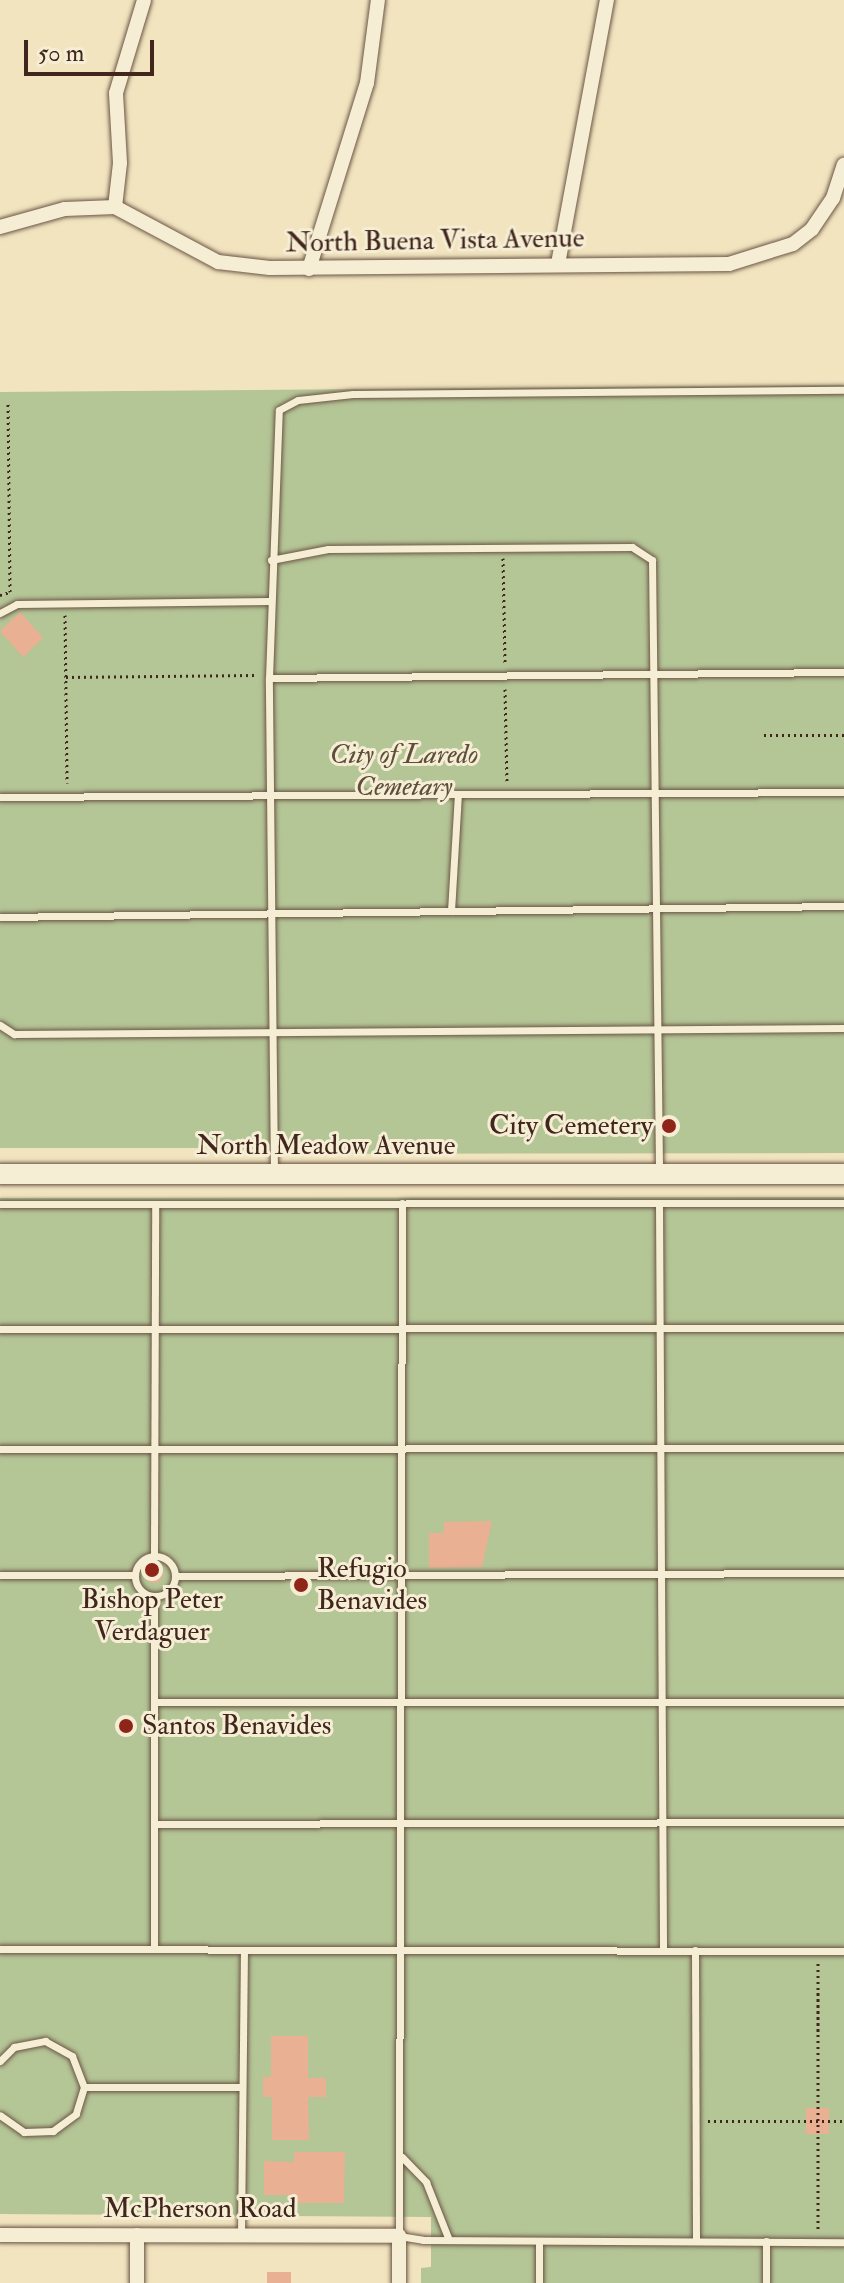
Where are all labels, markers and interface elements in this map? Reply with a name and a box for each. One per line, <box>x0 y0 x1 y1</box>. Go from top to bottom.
scale bar <box>28 24 158 74</box>
text: 50 m <box>38 38 84 69</box>
street label: North Buena Vista Avenue <box>285 222 585 260</box>
park label: City of Laredo Cemetary <box>330 738 478 804</box>
place label: City Cemetery <box>489 1109 653 1143</box>
marker: City Cemetery <box>660 1117 678 1135</box>
street label: North Meadow Avenue <box>196 1129 456 1163</box>
place label: Refugio Benavides <box>317 1552 427 1618</box>
marker: Bishop Peter Verdaguer <box>143 1561 161 1579</box>
marker: Refugio Benavides <box>292 1576 310 1594</box>
place label: Bishop Peter Verdaguer <box>81 1583 223 1649</box>
place label: Santos Benavides <box>142 1709 331 1743</box>
marker: Santos Benavides <box>117 1717 135 1735</box>
street label: McPherson Road <box>104 2192 296 2226</box>

